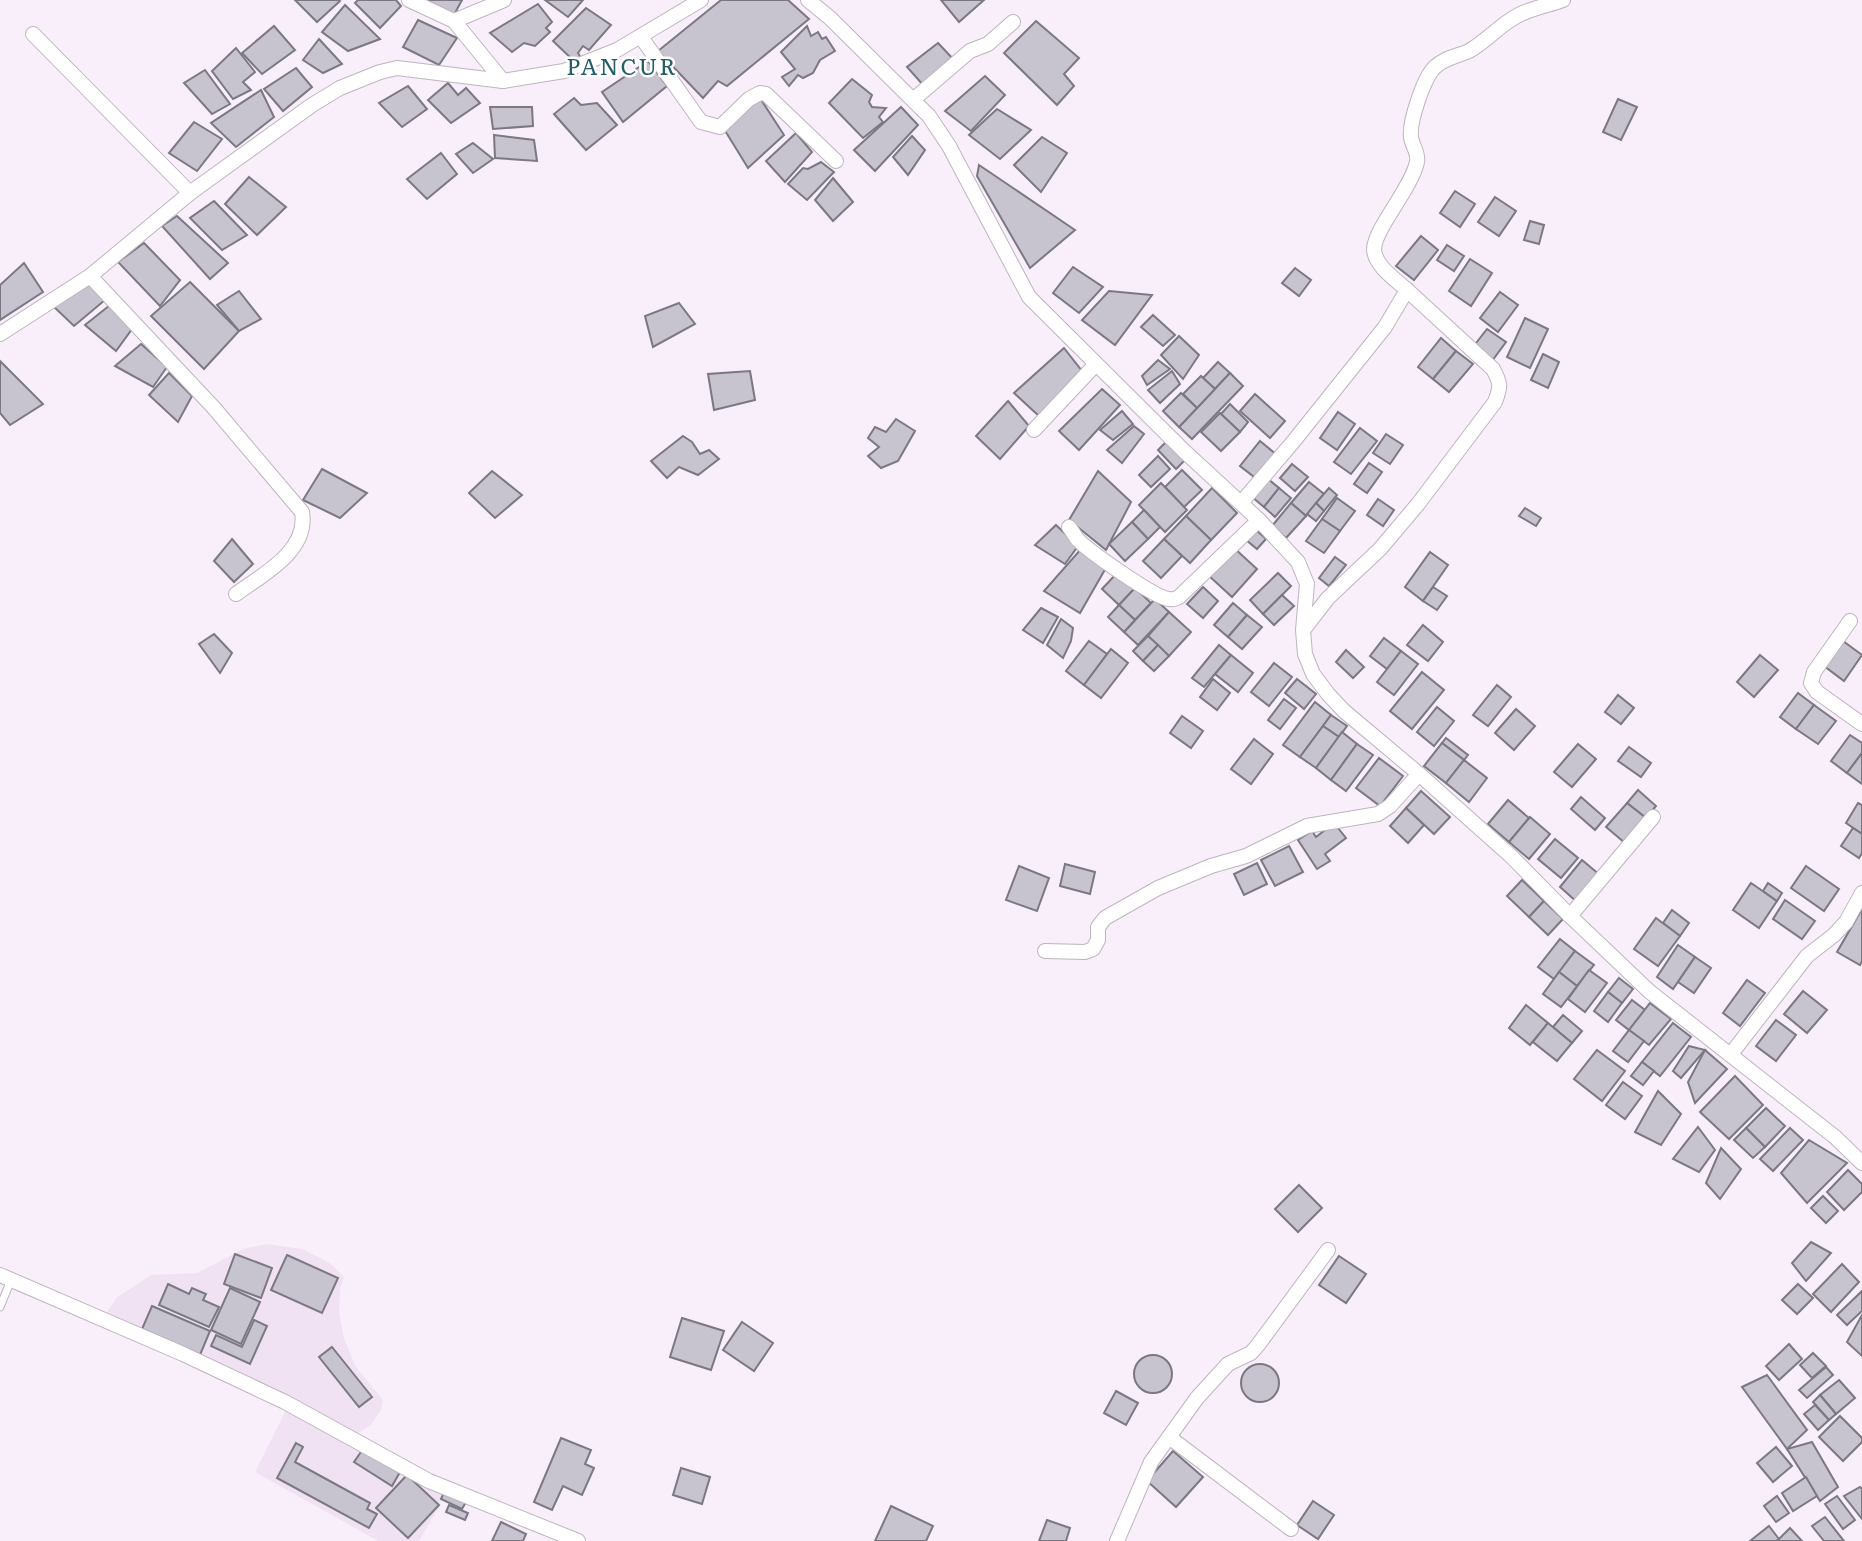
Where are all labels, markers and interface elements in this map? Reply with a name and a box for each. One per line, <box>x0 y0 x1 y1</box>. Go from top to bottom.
district label: PANCUR <box>566 48 678 82</box>

